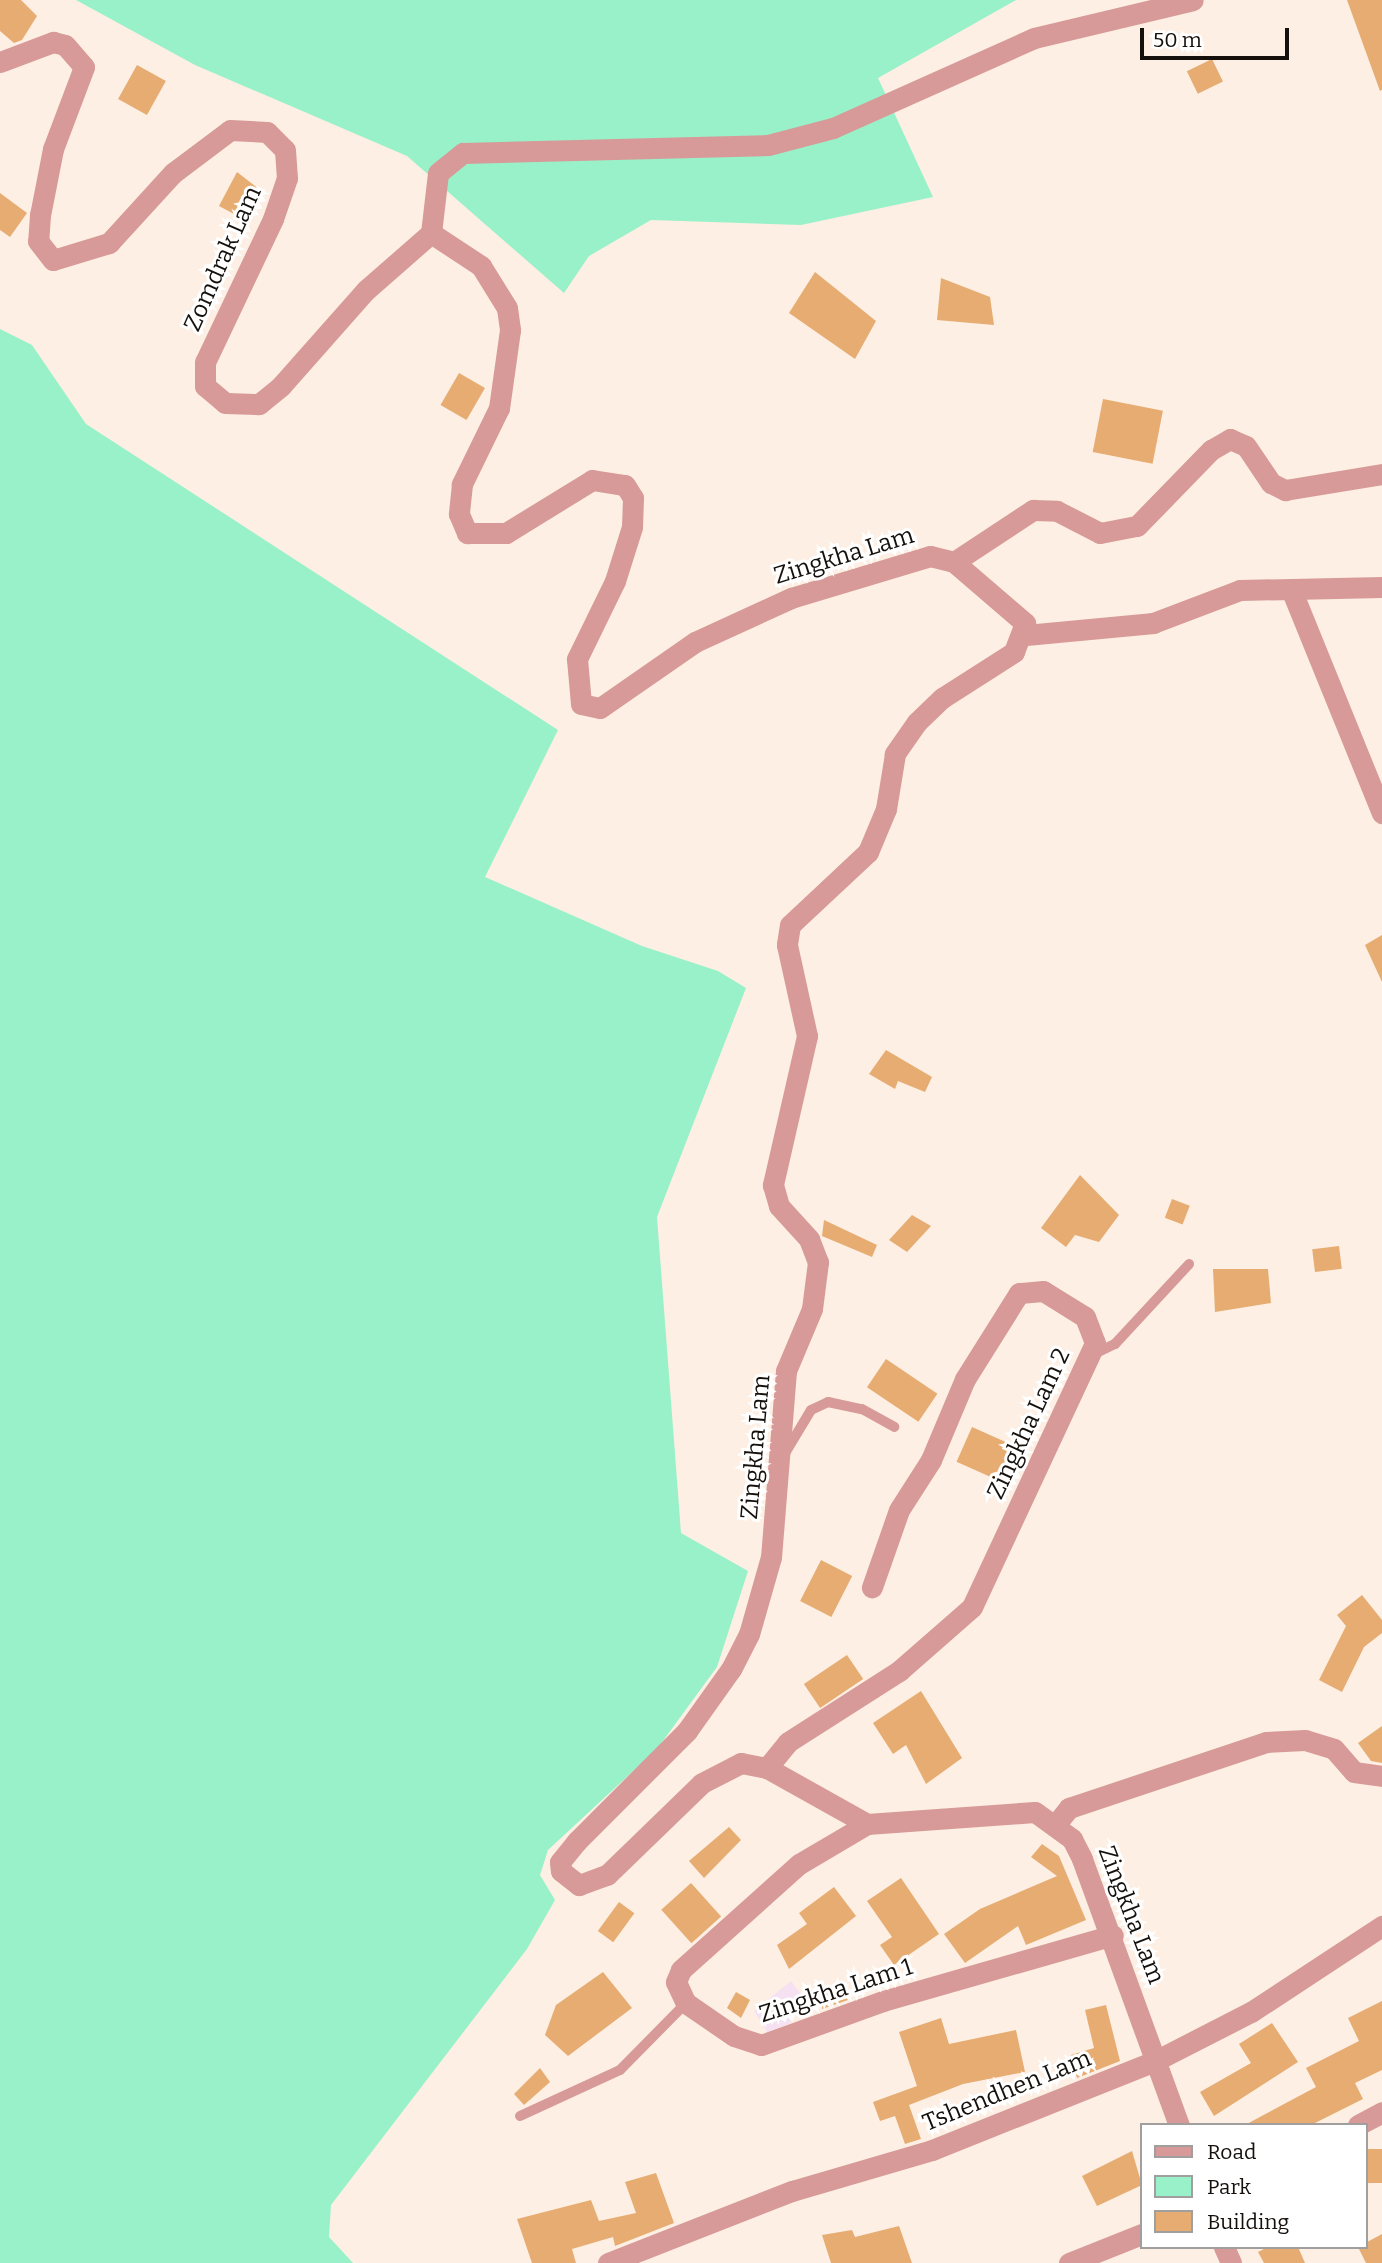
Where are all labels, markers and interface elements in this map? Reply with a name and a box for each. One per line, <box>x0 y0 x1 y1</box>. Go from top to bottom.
scale bar <box>1144 14 1293 58</box>
text: 50 m <box>1153 27 1202 53</box>
street label: Zomdrak Lam <box>178 182 268 336</box>
street label: Zingkha Lam <box>770 521 918 591</box>
street label: Zingkha Lam 2 <box>982 1344 1076 1504</box>
street label: Zingkha Lam <box>735 1373 777 1521</box>
street label: Zingkha Lam <box>1092 1842 1170 1988</box>
street label: Zingkha Lam 1 <box>756 1953 916 2029</box>
street label: Tshendhen Lam <box>919 2044 1095 2138</box>
legend <box>1140 2123 1368 2249</box>
text: Road <box>1207 2139 1256 2165</box>
text: Park <box>1207 2174 1251 2200</box>
text: Building <box>1207 2209 1289 2235</box>

